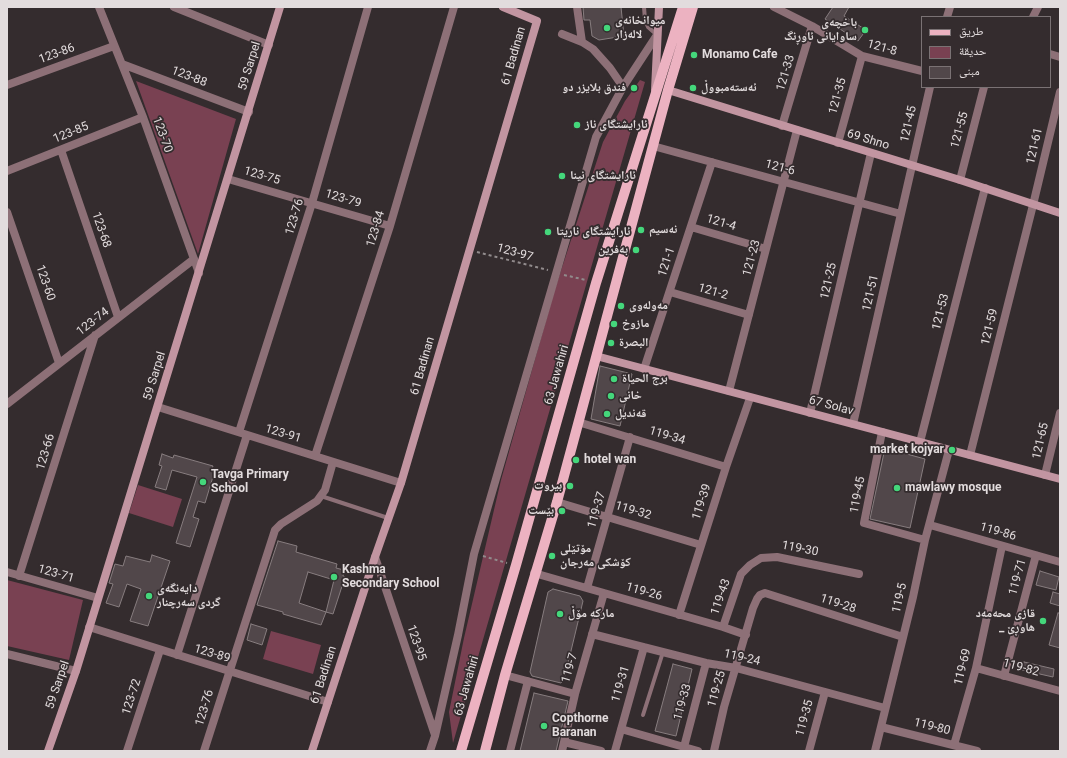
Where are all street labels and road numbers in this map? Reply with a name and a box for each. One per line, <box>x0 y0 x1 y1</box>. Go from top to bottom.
street label: 61 Badinan <box>499 25 529 87</box>
street label: 121-8 <box>865 37 899 59</box>
street label: 59 Sarpel <box>236 40 264 92</box>
street label: 123-86 <box>37 41 77 67</box>
street label: 121-33 <box>774 53 798 93</box>
street label: 123-88 <box>169 64 209 90</box>
street label: 121-35 <box>826 76 850 116</box>
street label: 121-45 <box>898 104 920 144</box>
street label: 121-55 <box>948 110 972 150</box>
street label: 123-70 <box>149 115 175 155</box>
street label: 123-85 <box>51 119 91 147</box>
street label: 121-61 <box>1024 126 1046 166</box>
street label: 69 Shno <box>845 127 891 153</box>
street label: 121-6 <box>764 157 796 179</box>
street label: 123-75 <box>242 164 282 188</box>
street label: 123-79 <box>323 187 363 211</box>
street label: 123-76 <box>283 197 307 237</box>
street label: 123-84 <box>364 209 388 249</box>
street label: 123-68 <box>88 210 114 250</box>
street label: 121-4 <box>704 212 738 234</box>
street label: 121-23 <box>740 238 764 278</box>
street label: 123-97 <box>495 241 535 265</box>
street label: 121-1 <box>655 245 679 279</box>
street label: 121-25 <box>818 261 840 301</box>
street label: 123-60 <box>32 263 58 303</box>
street label: 121-51 <box>860 273 882 313</box>
street label: 121-2 <box>696 281 730 303</box>
street label: 121-53 <box>930 292 952 332</box>
street label: 123-74 <box>74 305 112 339</box>
street label: 121-59 <box>979 307 1001 347</box>
street label: 61 Badinan <box>408 335 438 397</box>
street label: 63 Jawahiri <box>542 343 572 407</box>
street label: 59 Sarpel <box>141 350 169 402</box>
street label: 67 Solav <box>807 393 855 419</box>
street label: 121-65 <box>1030 421 1052 461</box>
street label: 123-91 <box>263 422 303 446</box>
street label: 119-34 <box>647 424 687 448</box>
street label: 123-66 <box>34 432 58 472</box>
street label: 119-45 <box>847 475 869 515</box>
street label: 119-39 <box>689 482 715 522</box>
street label: 119-37 <box>585 490 609 530</box>
street label: 119-32 <box>613 499 653 523</box>
street label: 119-86 <box>978 520 1018 544</box>
street label: 119-30 <box>780 538 820 560</box>
street label: 119-71 <box>1006 557 1030 597</box>
street label: 123-71 <box>36 562 76 586</box>
street label: 119-43 <box>708 577 734 617</box>
street label: 119-26 <box>624 580 664 604</box>
street label: 119-5 <box>890 582 910 614</box>
street label: 119-28 <box>818 591 858 617</box>
street label: 123-95 <box>403 623 429 663</box>
street label: 123-89 <box>192 642 232 666</box>
street label: 61 Badinan <box>308 644 340 706</box>
street label: 119-24 <box>722 647 762 669</box>
street label: 119-69 <box>952 647 974 687</box>
street label: 119-7 <box>559 651 581 685</box>
street label: 63 Jawahiri <box>452 654 482 718</box>
street label: 119-82 <box>1001 656 1041 680</box>
street label: 59 Sarpel <box>43 659 73 711</box>
street label: 119-31 <box>609 664 633 704</box>
street label: 119-25 <box>705 669 729 709</box>
street label: 123-72 <box>119 677 145 717</box>
street label: 119-33 <box>671 682 695 722</box>
street label: 123-76 <box>193 688 217 728</box>
street label: 119-35 <box>793 698 817 738</box>
street label: 119-80 <box>912 716 952 738</box>

